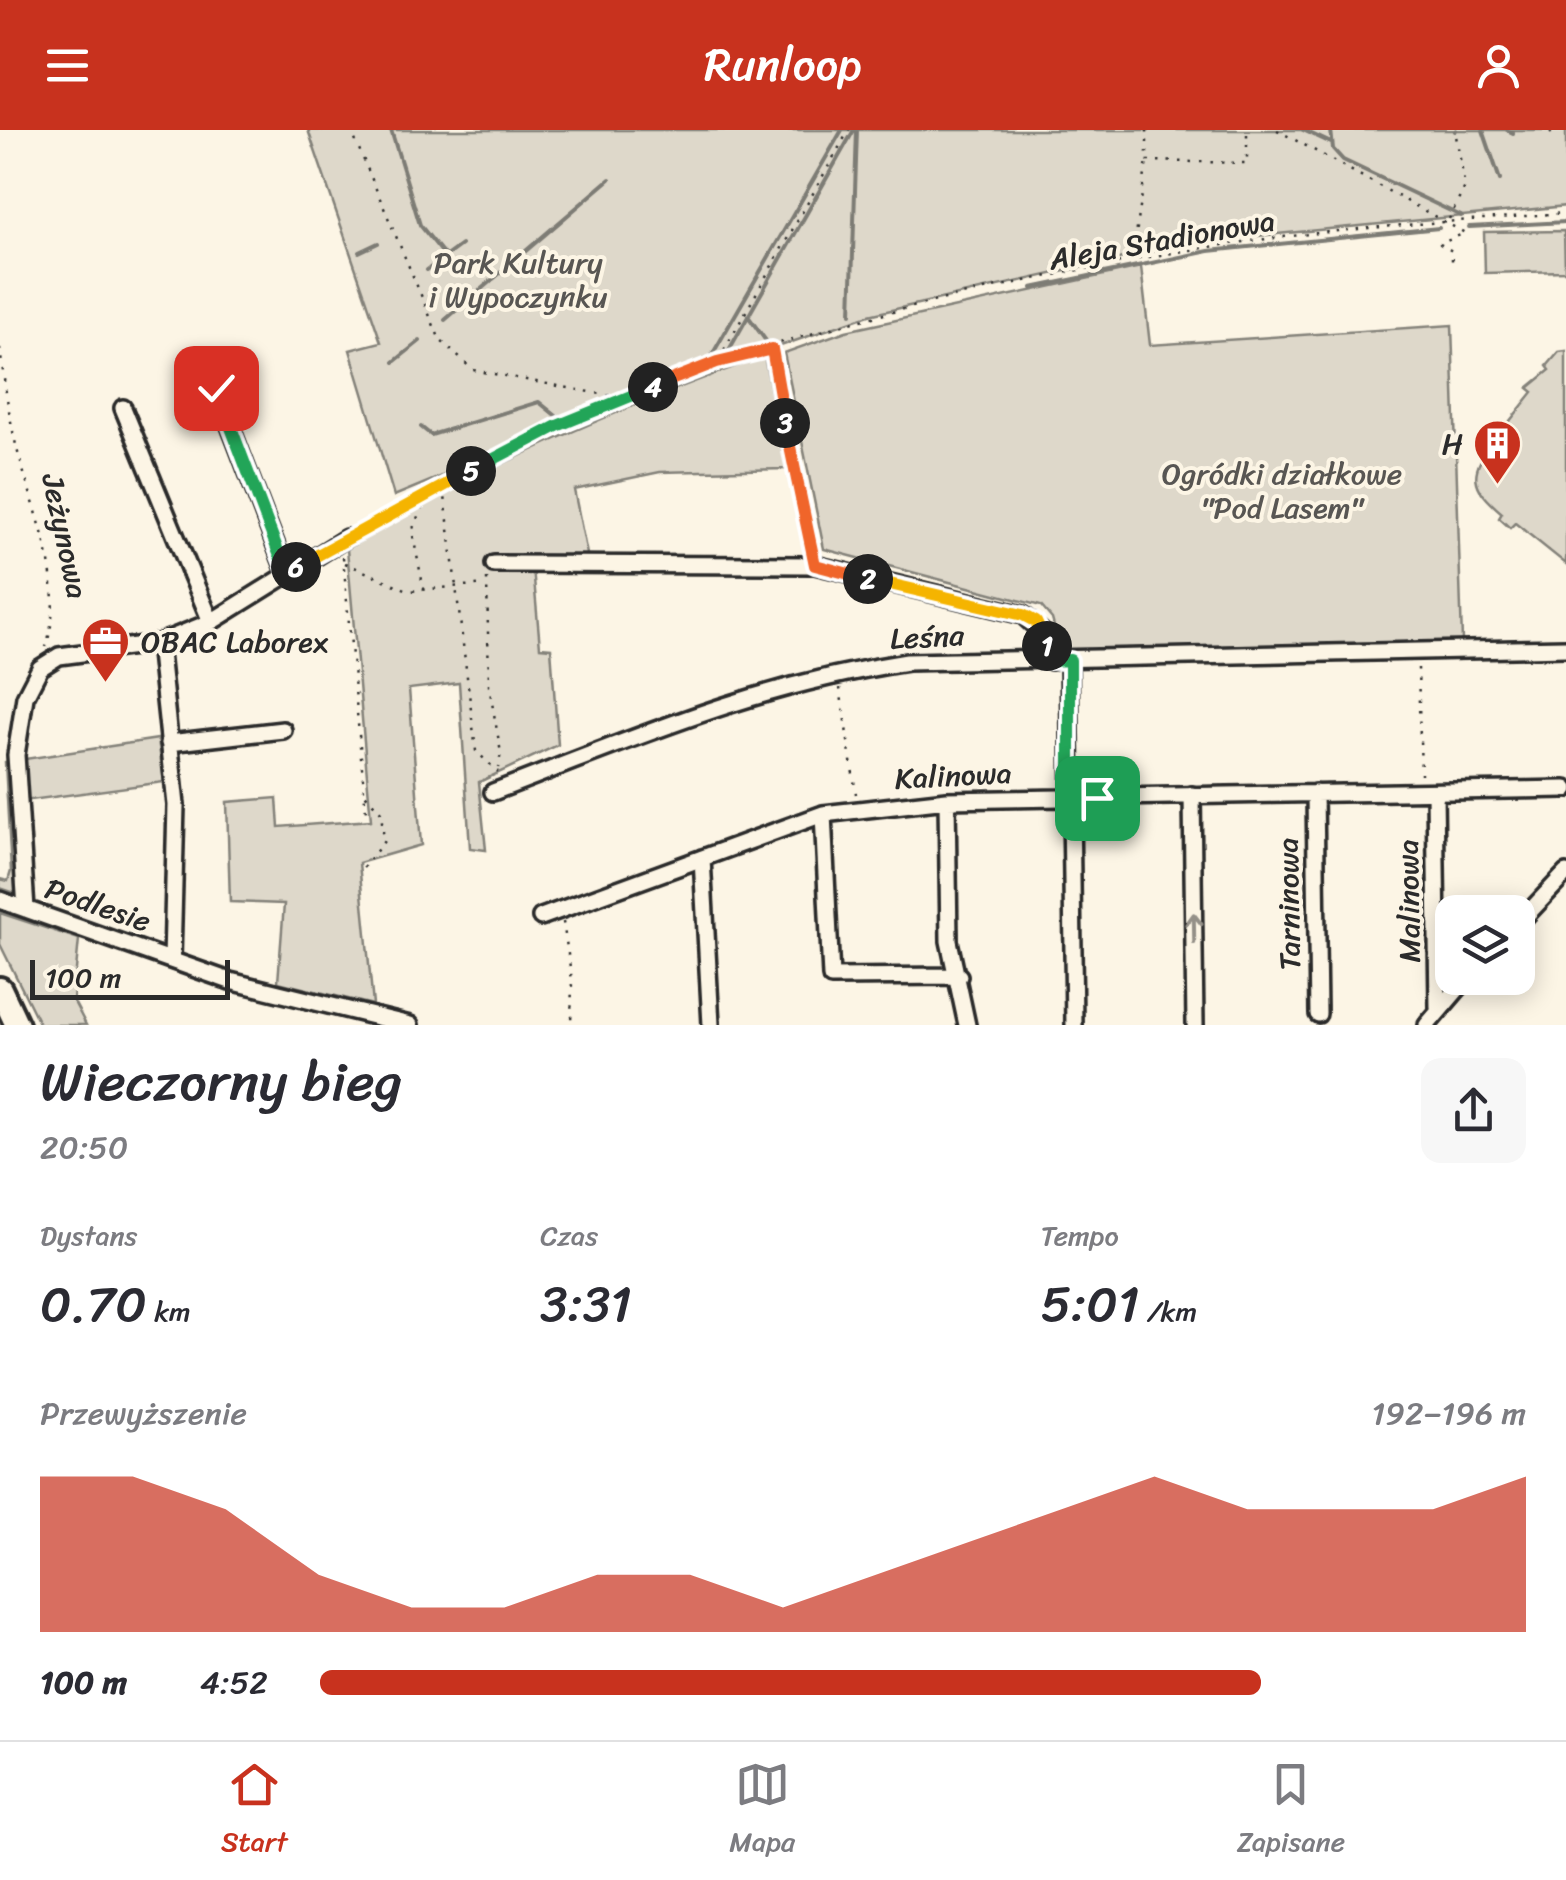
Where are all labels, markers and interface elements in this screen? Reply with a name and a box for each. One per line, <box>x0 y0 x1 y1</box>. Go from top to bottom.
text: Runloop <box>704 25 862 105</box>
icon: menu <box>40 38 95 93</box>
icon: person <box>1471 38 1526 93</box>
street label: Aleja Stadionowa <box>1044 194 1279 287</box>
park label: Park Kultury i Wypoczynku <box>429 236 607 324</box>
pin <box>174 346 259 431</box>
icon: check <box>189 361 244 416</box>
pin: 4 <box>628 362 678 412</box>
text: 4 <box>644 362 662 411</box>
pin: 3 <box>760 398 810 448</box>
text: 3 <box>777 398 793 447</box>
place label: H <box>1442 417 1463 471</box>
building icon: H <box>1472 418 1524 486</box>
pin: 5 <box>446 446 496 496</box>
text: 5 <box>462 446 480 495</box>
park label: Ogródki działkowe "Pod Lasem" <box>1162 447 1402 535</box>
street label: Jeżynowa <box>25 468 105 603</box>
pin: 6 <box>271 542 321 592</box>
text: 6 <box>288 542 304 591</box>
pin: 2 <box>843 554 893 604</box>
text: 2 <box>860 554 876 603</box>
street label: Leśna <box>888 608 966 666</box>
place label: OBAC Laborex <box>141 615 329 669</box>
office icon: OBAC Laborex <box>80 616 132 684</box>
pin: 1 <box>1022 621 1072 671</box>
text: 1 <box>1041 621 1053 670</box>
street label: Kalinowa <box>893 746 1013 806</box>
pin <box>1055 756 1140 841</box>
icon: arrive <box>1070 771 1125 826</box>
street label: Tarninowa <box>1261 837 1317 971</box>
street label: Malinowa <box>1381 839 1437 963</box>
street label: Podlesie <box>38 862 158 948</box>
map controls <box>1435 895 1535 995</box>
button: layers <box>1435 895 1535 995</box>
one-way arrow <box>1184 912 1204 944</box>
text: 100 m <box>45 953 121 1002</box>
scale bar <box>30 955 230 1000</box>
text: Wieczorny bieg <box>40 1033 402 1130</box>
button: share <box>1421 1058 1526 1163</box>
text: 20:50 <box>40 1119 128 1176</box>
text: Dystans <box>40 1211 137 1260</box>
text: Czas <box>540 1211 598 1260</box>
text: Tempo <box>1041 1211 1119 1260</box>
text: 0.70 <box>40 1260 147 1349</box>
text: 3:31 <box>540 1260 632 1349</box>
text: 5:01 <box>1041 1260 1139 1349</box>
text: km <box>147 1287 191 1336</box>
text: /km <box>1139 1287 1197 1336</box>
text: Przewyższenie <box>40 1385 247 1442</box>
text: 192–196 m <box>1372 1385 1526 1442</box>
text: 100 m <box>40 1654 127 1711</box>
text: 4:52 <box>200 1654 268 1711</box>
tab: Start <box>221 1757 288 1866</box>
tab: Mapa <box>729 1757 795 1866</box>
tab: Zapisane <box>1237 1757 1345 1866</box>

